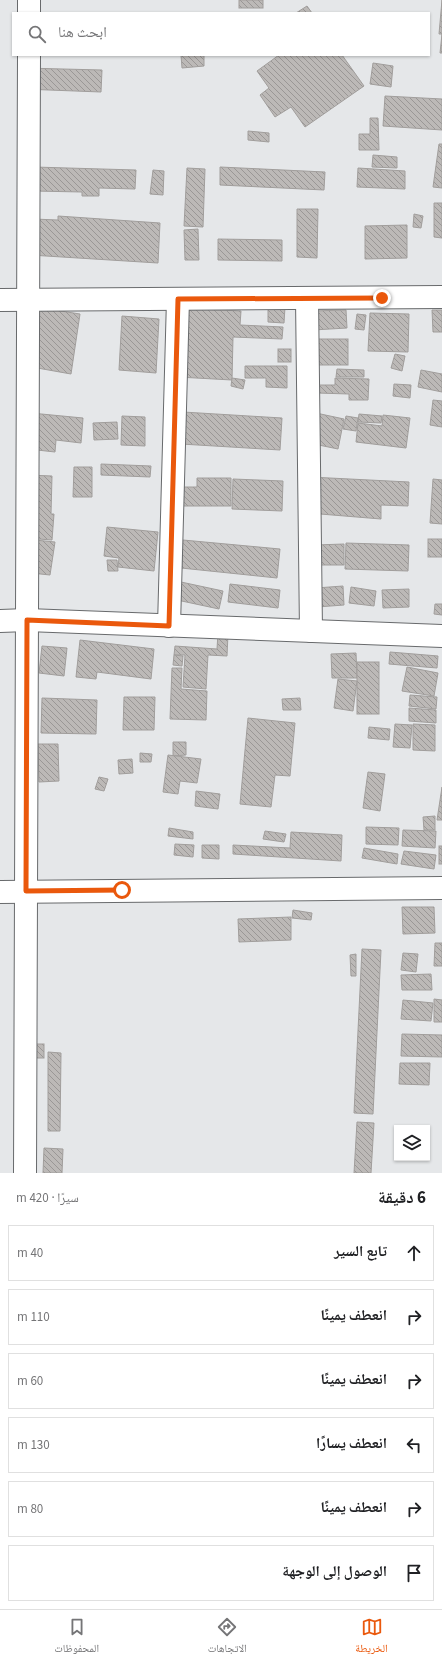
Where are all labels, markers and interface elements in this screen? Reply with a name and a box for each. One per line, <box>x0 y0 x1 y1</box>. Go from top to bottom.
search box <box>12 12 430 56</box>
text: ابحث هنا <box>58 22 107 43</box>
icon: search <box>26 23 48 45</box>
route end <box>373 289 391 307</box>
route start <box>113 881 131 899</box>
map controls <box>394 1125 430 1161</box>
button: layers <box>394 1125 430 1161</box>
text: 6 دقيقة <box>378 1186 426 1210</box>
text: سيرًا · 420 m <box>16 1189 79 1207</box>
text: تابع السير <box>334 1241 387 1262</box>
icon: ahead <box>403 1242 425 1264</box>
text: 40 m <box>17 1244 43 1262</box>
text: انعطف يمينًا <box>320 1305 387 1326</box>
icon: right <box>403 1306 425 1328</box>
text: 110 m <box>17 1308 50 1326</box>
text: انعطف يمينًا <box>320 1369 387 1390</box>
icon: right <box>403 1370 425 1392</box>
text: 60 m <box>17 1372 43 1390</box>
text: انعطف يسارًا <box>316 1433 387 1454</box>
icon: left <box>403 1434 425 1456</box>
text: 130 m <box>17 1436 50 1454</box>
text: انعطف يمينًا <box>320 1497 387 1518</box>
icon: right <box>403 1498 425 1520</box>
text: 80 m <box>17 1500 43 1518</box>
text: الوصول إلى الوجهة <box>282 1561 387 1582</box>
icon: arrive <box>403 1562 425 1584</box>
tab: المحفوظات <box>54 1616 99 1659</box>
tab: الاتجاهات <box>208 1616 247 1659</box>
tab: الخريطة <box>355 1616 388 1659</box>

